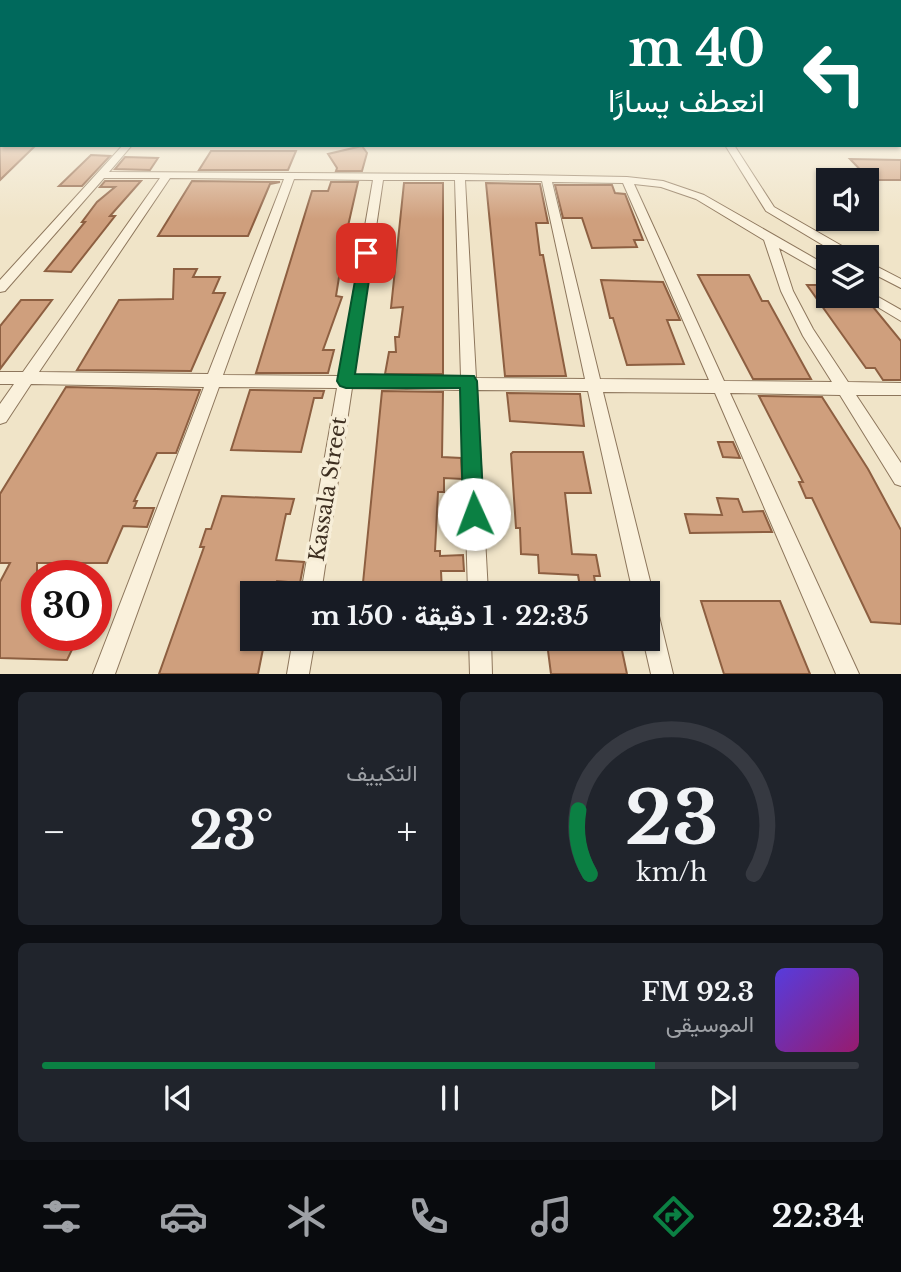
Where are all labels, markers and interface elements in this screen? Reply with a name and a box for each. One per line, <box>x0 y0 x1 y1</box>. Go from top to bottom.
text: 40 m <box>628 18 765 79</box>
icon: left <box>789 28 880 119</box>
text: انعطف يسارًا <box>608 81 765 121</box>
map controls <box>816 168 879 308</box>
button: sound <box>816 168 879 231</box>
pin <box>336 223 396 283</box>
icon: arrive <box>347 234 385 272</box>
button: layers <box>816 245 879 308</box>
street label: Kassala Street <box>304 415 352 563</box>
position arrow <box>437 477 511 551</box>
speed limit sign: 30 <box>21 560 112 651</box>
text: 22:35 · 1 دقيقة · 150 m <box>311 600 589 632</box>
text: التكييف <box>346 759 418 787</box>
text: 23 <box>624 774 718 865</box>
text: 23° <box>189 799 274 863</box>
text: − <box>42 808 66 855</box>
text: + <box>397 808 417 855</box>
text: km/h <box>636 857 707 888</box>
text: 92.3 FM <box>642 976 754 1008</box>
text: الموسيقى <box>666 1010 754 1038</box>
icon: previous <box>159 1079 197 1117</box>
icon: pause <box>431 1079 469 1117</box>
icon: next <box>704 1079 742 1117</box>
icon: filters <box>37 1192 86 1241</box>
icon: car <box>159 1192 208 1241</box>
icon: climate <box>282 1192 331 1241</box>
icon: phone <box>404 1192 453 1241</box>
icon: music <box>527 1192 576 1241</box>
icon: directions <box>649 1192 698 1241</box>
text: 22:34 <box>772 1196 864 1236</box>

